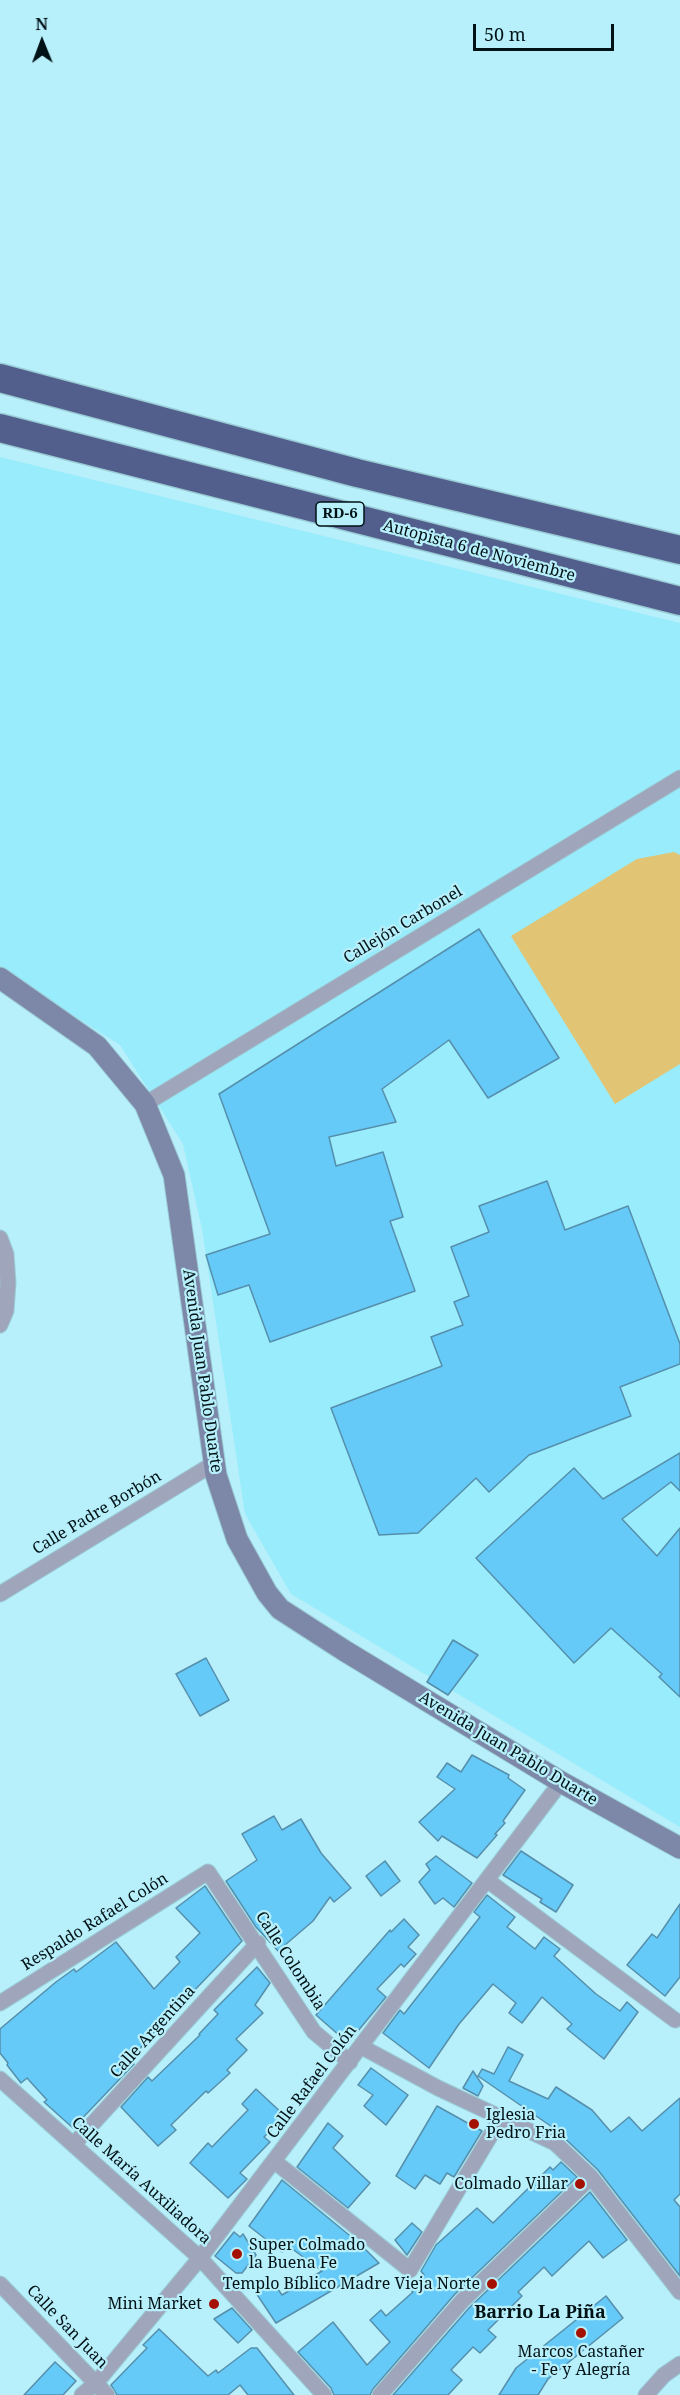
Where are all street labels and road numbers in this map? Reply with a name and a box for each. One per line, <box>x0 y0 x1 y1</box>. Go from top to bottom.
road number: RD-6 <box>316 502 364 526</box>
street label: Autopista 6 de Noviembre <box>381 516 577 586</box>
street label: Callejón Carbonel <box>340 882 466 968</box>
street label: Avenida Juan Pablo Duarte <box>178 1268 226 1474</box>
street label: Calle Padre Borbón <box>29 1467 165 1559</box>
street label: Avenida Juan Pablo Duarte <box>415 1688 601 1810</box>
street label: Respaldo Rafael Colón <box>18 1869 172 1975</box>
street label: Calle Colombia <box>251 1908 329 2014</box>
street label: Calle Argentina <box>106 1982 200 2082</box>
street label: Calle Rafael Colón <box>263 2021 361 2143</box>
street label: Calle María Auxiliadora <box>67 2113 215 2249</box>
street label: Calle San Juan <box>22 2281 112 2373</box>

